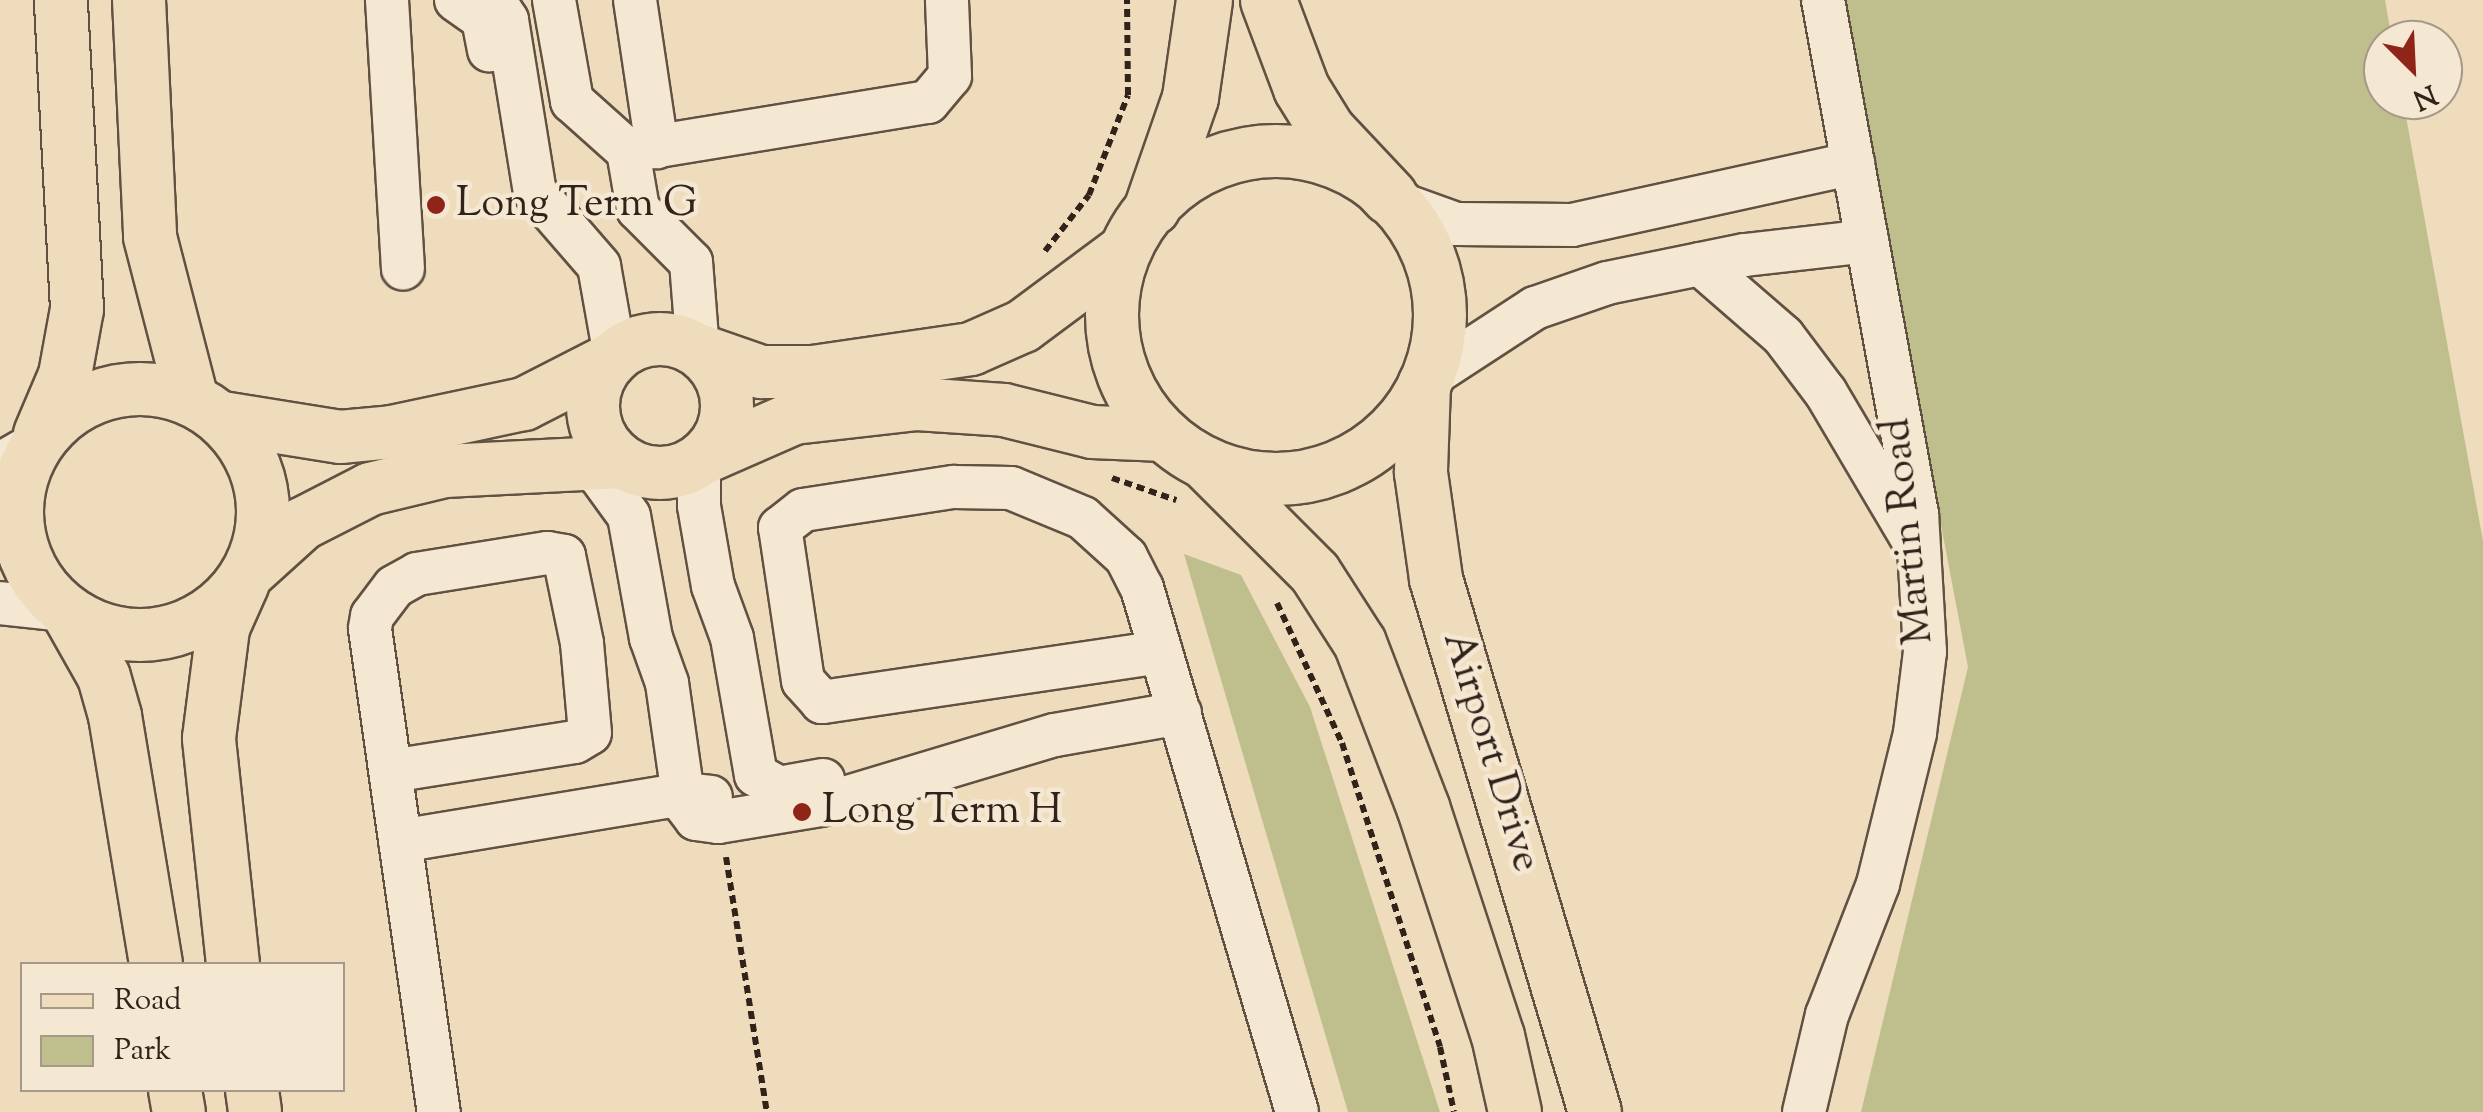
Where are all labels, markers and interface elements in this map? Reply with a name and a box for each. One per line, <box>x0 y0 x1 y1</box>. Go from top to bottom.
north arrow <box>2363 20 2463 120</box>
text: N <box>2406 73 2443 118</box>
place label: Long Term G <box>456 180 697 230</box>
marker: Long Term G <box>425 194 447 216</box>
street label: Martin Road <box>1872 415 1946 647</box>
street label: Airport Drive <box>1430 626 1550 878</box>
place label: Long Term H <box>822 787 1062 837</box>
marker: Long Term H <box>791 801 813 823</box>
legend <box>20 962 345 1092</box>
text: Road <box>114 980 181 1023</box>
text: Park <box>114 1030 171 1073</box>

